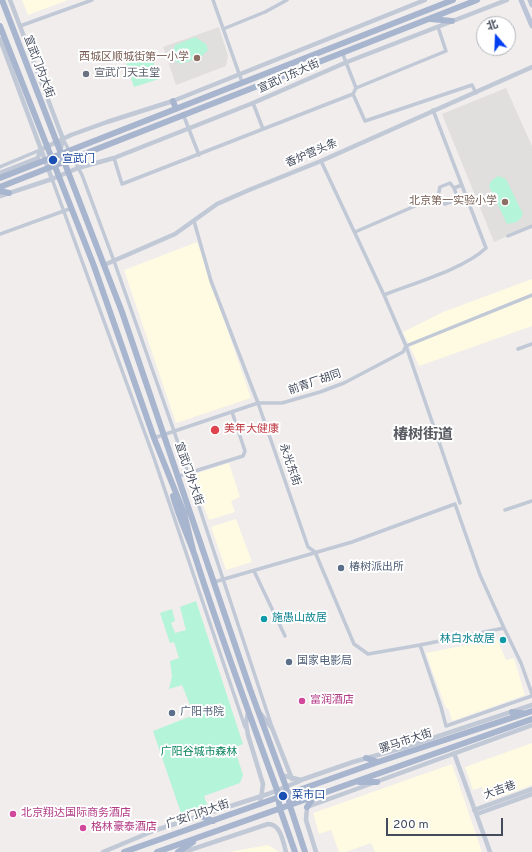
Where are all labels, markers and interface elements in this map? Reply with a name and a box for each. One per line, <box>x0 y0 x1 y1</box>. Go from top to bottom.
north arrow <box>476 16 516 56</box>
text: 北 <box>485 17 500 34</box>
street label: 宣武门内大街 <box>20 34 56 100</box>
place label: 西城区顺城街第一小学 <box>79 51 189 65</box>
marker: 西城区顺城街第一小学 <box>192 53 202 63</box>
street label: 宣武门东大街 <box>256 58 322 96</box>
place label: 宣武门天主堂 <box>94 67 160 81</box>
marker: 宣武门天主堂 <box>81 69 91 79</box>
street label: 香炉营头条 <box>284 137 340 171</box>
place label: 宣武门 <box>62 153 95 167</box>
marker: 宣武门 <box>47 154 59 166</box>
place label: 北京第一实验小学 <box>409 195 497 209</box>
marker: 北京第一实验小学 <box>500 197 510 207</box>
street label: 前青厂胡同 <box>287 368 343 398</box>
place label: 美年大健康 <box>224 423 279 437</box>
marker: 美年大健康 <box>209 424 221 436</box>
district label: 椿树街道 <box>393 427 453 445</box>
street label: 宣武门外大街 <box>171 441 205 507</box>
street label: 永光东街 <box>276 442 302 488</box>
place label: 椿树派出所 <box>349 561 404 575</box>
marker: 椿树派出所 <box>336 563 346 573</box>
place label: 施愚山故居 <box>272 612 327 626</box>
marker: 施愚山故居 <box>259 614 269 624</box>
place label: 林白水故居 <box>440 633 495 647</box>
marker: 林白水故居 <box>498 635 508 645</box>
place label: 国家电影局 <box>297 655 352 669</box>
marker: 国家电影局 <box>284 657 294 667</box>
place label: 富润酒店 <box>310 694 354 708</box>
marker: 富润酒店 <box>297 696 307 706</box>
place label: 广阳书院 <box>180 706 224 720</box>
marker: 广阳书院 <box>167 708 177 718</box>
street label: 骡马市大街 <box>378 727 434 757</box>
park label: 广阳谷城市森林 <box>161 746 237 760</box>
street label: 大吉巷 <box>482 779 518 803</box>
place label: 菜市口 <box>292 789 325 803</box>
marker: 菜市口 <box>277 790 289 802</box>
street label: 广安门内大街 <box>165 798 231 832</box>
place label: 北京翔达国际商务酒店 <box>21 807 131 821</box>
marker: 北京翔达国际商务酒店 <box>8 809 18 819</box>
scale bar <box>388 810 505 836</box>
text: 200 m <box>393 817 429 833</box>
place label: 格林豪泰酒店 <box>91 821 157 835</box>
marker: 格林豪泰酒店 <box>78 823 88 833</box>

